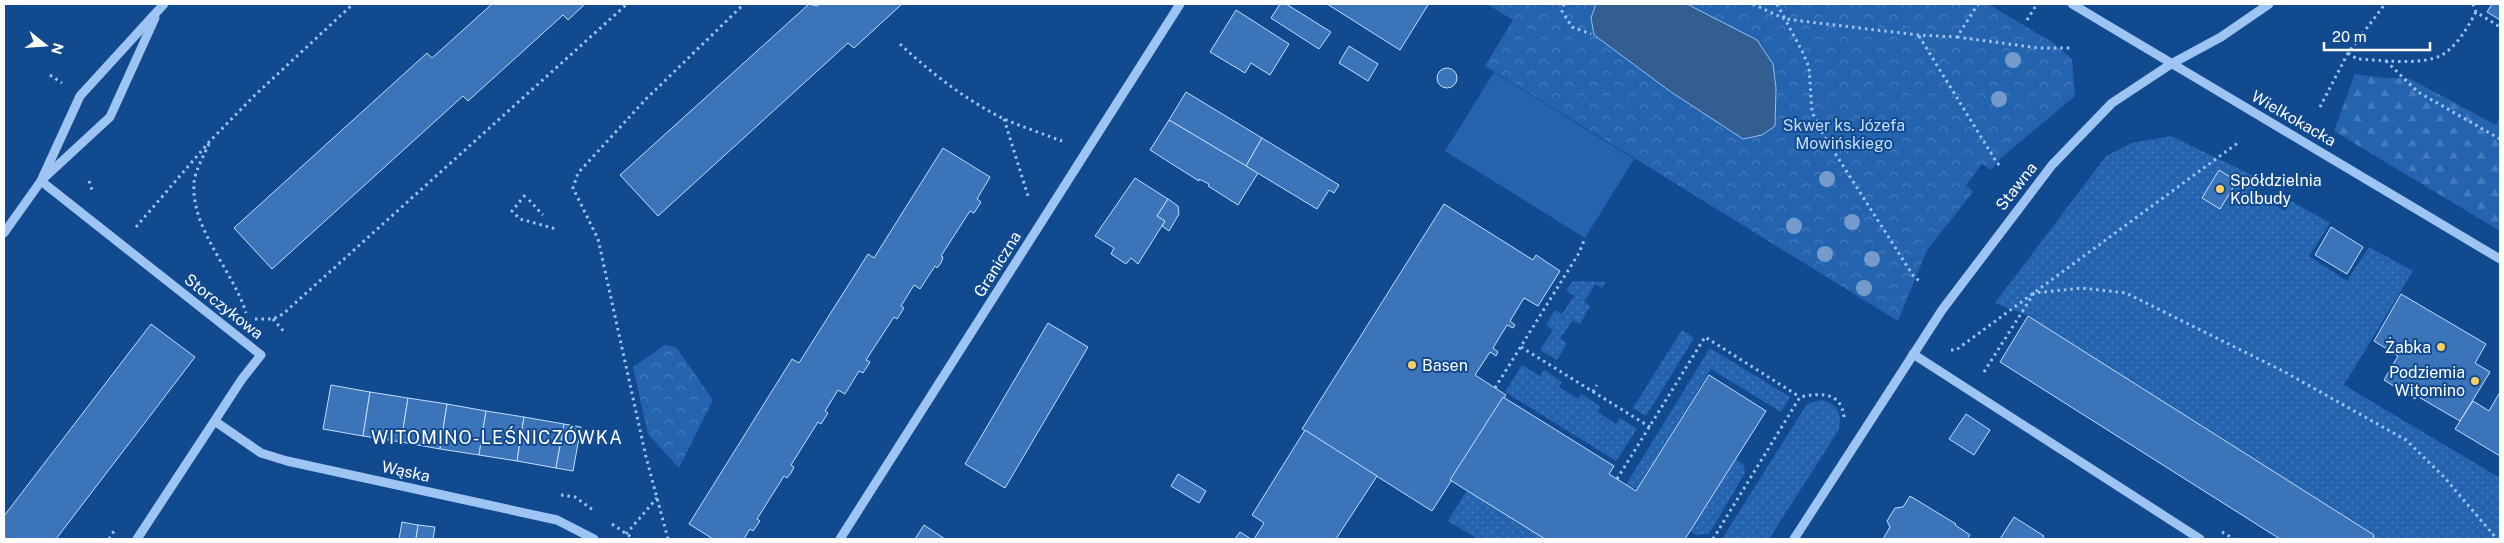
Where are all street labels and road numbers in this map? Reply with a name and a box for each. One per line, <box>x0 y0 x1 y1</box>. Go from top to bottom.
street label: Wielkokacka <box>2248 87 2339 150</box>
street label: Stawna <box>1992 159 2041 214</box>
street label: Graniczna <box>970 228 1025 301</box>
street label: Storczykowa <box>180 270 267 343</box>
street label: Wąska <box>380 457 432 486</box>

